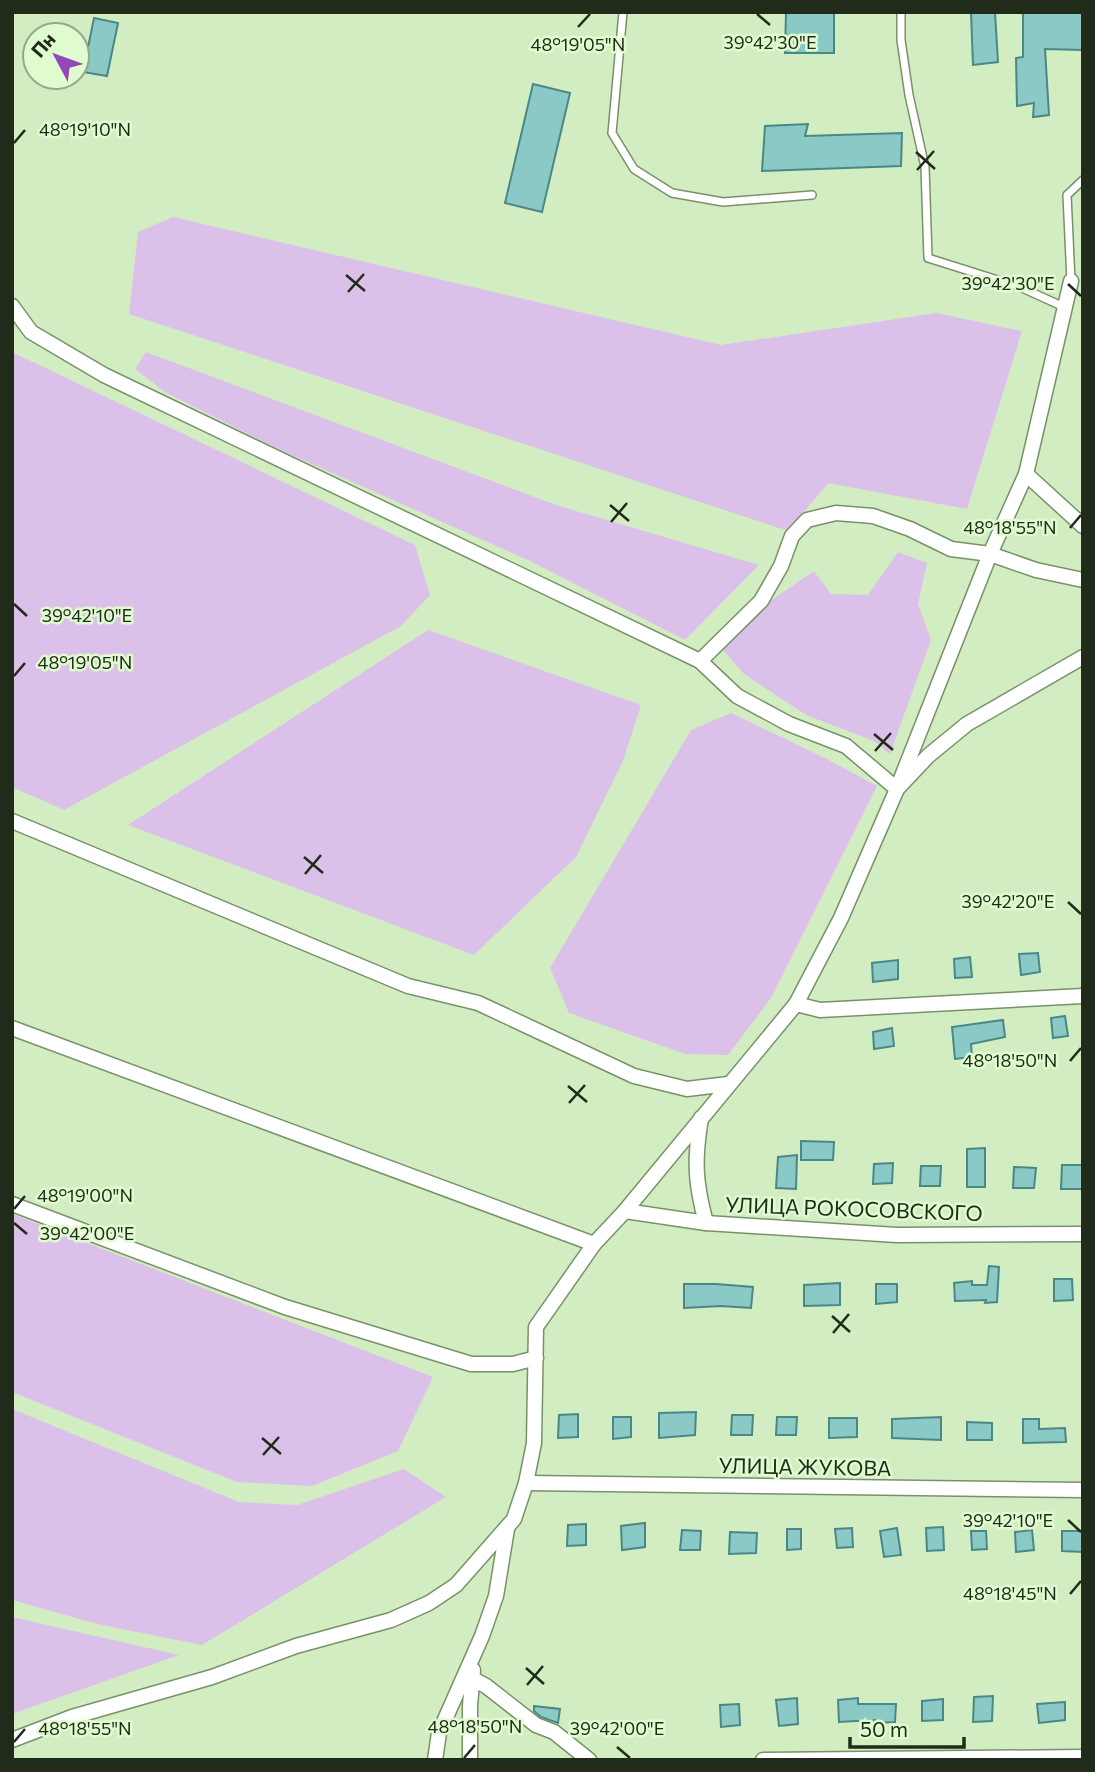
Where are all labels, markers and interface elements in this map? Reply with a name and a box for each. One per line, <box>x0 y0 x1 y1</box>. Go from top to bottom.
north arrow <box>21 21 91 91</box>
text: Пн <box>26 27 60 62</box>
text: 39°42'30"E <box>723 31 817 53</box>
text: 48°19'05"N <box>531 33 625 55</box>
text: 48°19'10"N <box>39 118 131 140</box>
text: 39°42'30"E <box>961 272 1055 294</box>
text: 48°18'55"N <box>963 516 1057 538</box>
text: 39°42'10"E <box>42 604 132 626</box>
text: 48°19'05"N <box>38 651 132 673</box>
text: 39°42'20"E <box>962 890 1054 912</box>
text: 48°18'50"N <box>963 1049 1057 1071</box>
text: 48°19'00"N <box>37 1184 133 1206</box>
street label: УЛИЦА РОКОСОВСКОГО <box>725 1191 983 1225</box>
text: 39°42'00"E <box>40 1222 134 1244</box>
street label: УЛИЦА ЖУКОВА <box>718 1452 892 1480</box>
text: 39°42'10"E <box>963 1509 1053 1531</box>
text: 48°18'45"N <box>963 1582 1057 1604</box>
scale bar <box>850 1706 964 1750</box>
text: 48°18'50"N <box>428 1715 522 1737</box>
text: 50 m <box>860 1716 908 1741</box>
text: 48°18'55"N <box>38 1717 132 1739</box>
text: 39°42'00"E <box>570 1717 664 1739</box>

